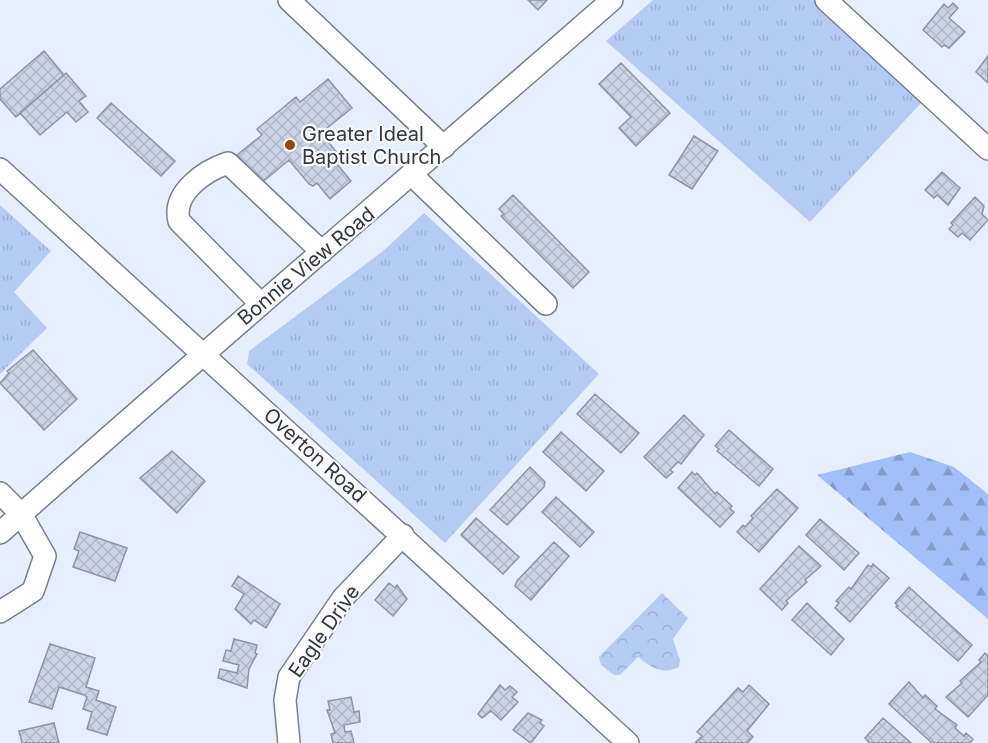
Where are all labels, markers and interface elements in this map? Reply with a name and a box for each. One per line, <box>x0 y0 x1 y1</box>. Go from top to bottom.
place label: Greater Ideal Baptist Church <box>302 122 441 169</box>
marker: Greater Ideal Baptist Church <box>283 138 297 152</box>
street label: Bonnie View Road <box>233 202 379 330</box>
street label: Overton Road <box>259 403 371 507</box>
street label: Eagle Drive <box>283 580 365 682</box>

